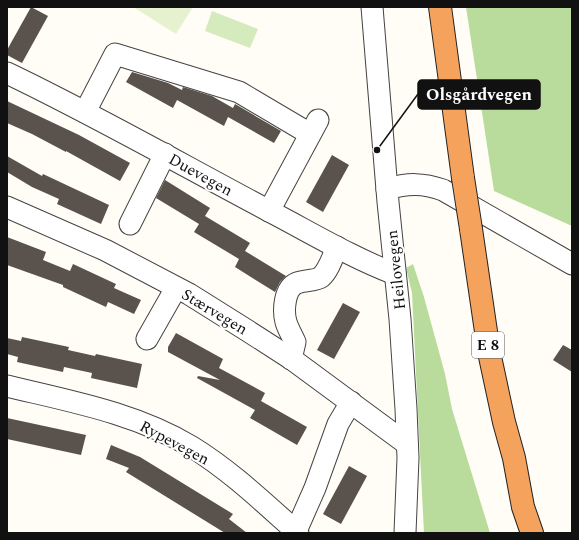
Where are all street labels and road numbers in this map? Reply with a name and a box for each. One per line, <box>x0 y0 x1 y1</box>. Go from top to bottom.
street label: Duevegen <box>164 147 237 202</box>
street label: Heilovegen <box>380 229 412 311</box>
street label: Stærvegen <box>177 283 252 341</box>
road number: E 8 <box>472 332 504 358</box>
street label: Rypevegen <box>135 414 214 471</box>

